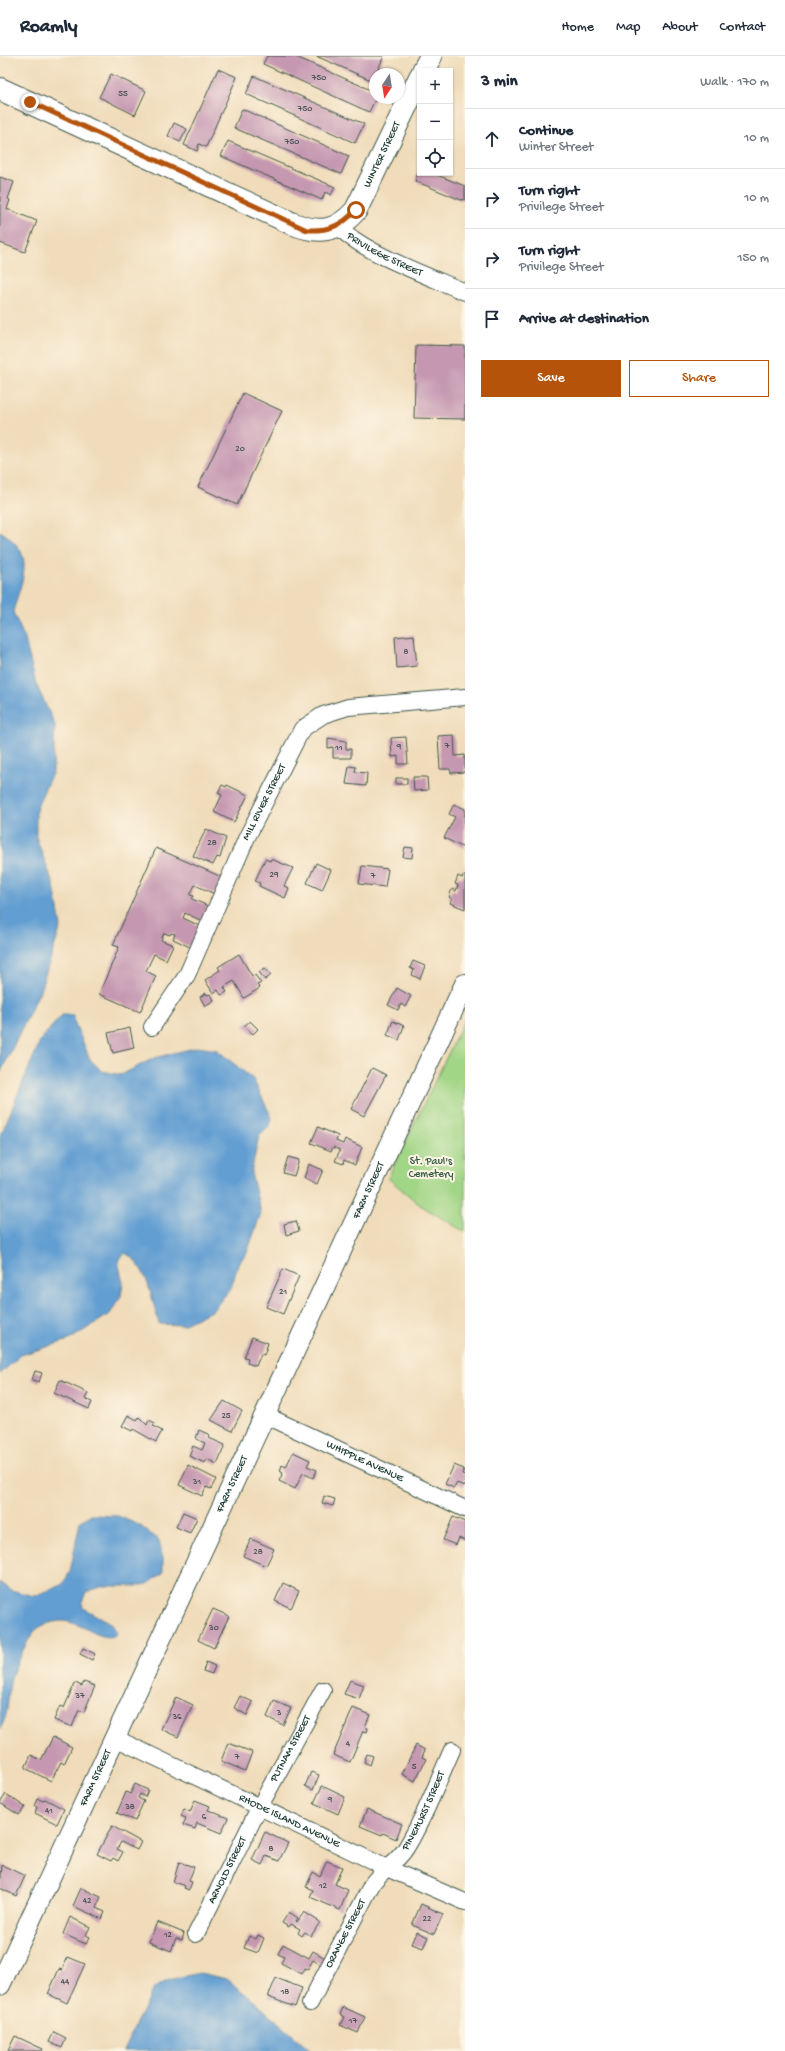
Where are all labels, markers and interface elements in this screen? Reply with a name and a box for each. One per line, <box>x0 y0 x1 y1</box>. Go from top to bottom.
text: Roamly <box>20 16 77 39</box>
text: Home <box>562 19 594 36</box>
text: Map <box>616 19 640 36</box>
text: About <box>662 19 698 36</box>
text: Contact <box>720 19 765 36</box>
north arrow <box>369 68 405 104</box>
map controls <box>417 68 453 176</box>
button: + <box>417 68 453 104</box>
text: 3 min <box>481 72 518 92</box>
house number: 750 <box>311 73 326 84</box>
text: Walk · 170 m <box>700 75 769 90</box>
house number: 55 <box>118 89 128 100</box>
route end <box>21 93 39 111</box>
house number: 750 <box>297 104 312 115</box>
button: − <box>417 104 453 140</box>
street label: WINTER STREET <box>362 119 404 190</box>
text: Continue <box>519 122 573 140</box>
icon: ahead <box>481 128 503 150</box>
text: 10 m <box>744 131 769 146</box>
house number: 750 <box>284 137 299 148</box>
button: locate <box>417 140 453 176</box>
text: Winter Street <box>519 140 593 155</box>
text: Turn right <box>519 182 579 200</box>
icon: right <box>481 188 503 210</box>
text: 10 m <box>744 191 769 206</box>
text: Privilege Street <box>519 200 604 215</box>
route start <box>347 201 365 219</box>
street label: PRIVILEGE STREET <box>343 230 425 280</box>
text: Turn right <box>519 242 579 260</box>
icon: right <box>481 248 503 270</box>
text: 150 m <box>737 251 769 266</box>
text: Privilege Street <box>519 260 604 275</box>
icon: arrive <box>481 308 503 330</box>
text: Arrive at destination <box>519 310 649 328</box>
button: Save <box>481 360 621 397</box>
button: Share <box>629 360 769 397</box>
house number: 20 <box>235 444 245 455</box>
house number: 8 <box>404 647 409 658</box>
house number: 7 <box>444 741 450 752</box>
house number: 9 <box>396 742 402 753</box>
house number: 11 <box>334 743 343 754</box>
street label: MILL RIVER STREET <box>240 762 289 842</box>
house number: 28 <box>207 838 217 849</box>
house number: 29 <box>270 870 279 881</box>
house number: 7 <box>370 871 376 882</box>
park label: St. Paul's Cemetery <box>409 1156 454 1181</box>
street label: FARM STREET <box>350 1160 388 1222</box>
house number: 21 <box>279 1287 287 1298</box>
house number: 25 <box>221 1411 231 1422</box>
street label: WHIPPLE AVENUE <box>324 1439 406 1486</box>
street label: FARM STREET <box>214 1453 251 1516</box>
house number: 31 <box>192 1477 202 1488</box>
house number: 28 <box>253 1547 263 1558</box>
house number: 30 <box>208 1623 219 1634</box>
house number: 37 <box>74 1691 85 1702</box>
house number: 3 <box>276 1708 282 1719</box>
house number: 36 <box>171 1712 182 1723</box>
street label: PUTNAM STREET <box>268 1713 314 1785</box>
house number: 4 <box>346 1739 351 1750</box>
street label: FARM STREET <box>77 1747 115 1809</box>
house number: 7 <box>234 1752 240 1763</box>
house number: 5 <box>412 1762 417 1773</box>
street label: PINEHURST STREET <box>399 1769 448 1854</box>
street label: RHODE ISLAND AVENUE <box>237 1792 343 1851</box>
house number: 9 <box>327 1795 333 1806</box>
house number: 38 <box>124 1802 135 1813</box>
house number: 41 <box>45 1806 53 1817</box>
house number: 6 <box>202 1812 207 1823</box>
street label: ARNOLD STREET <box>206 1835 250 1906</box>
house number: 8 <box>269 1844 274 1855</box>
house number: 12 <box>318 1881 328 1892</box>
house number: 42 <box>83 1896 92 1907</box>
street label: ORANGE STREET <box>323 1897 369 1970</box>
house number: 22 <box>423 1914 432 1925</box>
house number: 12 <box>163 1930 173 1941</box>
house number: 44 <box>61 1977 70 1988</box>
house number: 18 <box>280 1987 289 1998</box>
house number: 17 <box>348 2016 357 2027</box>

